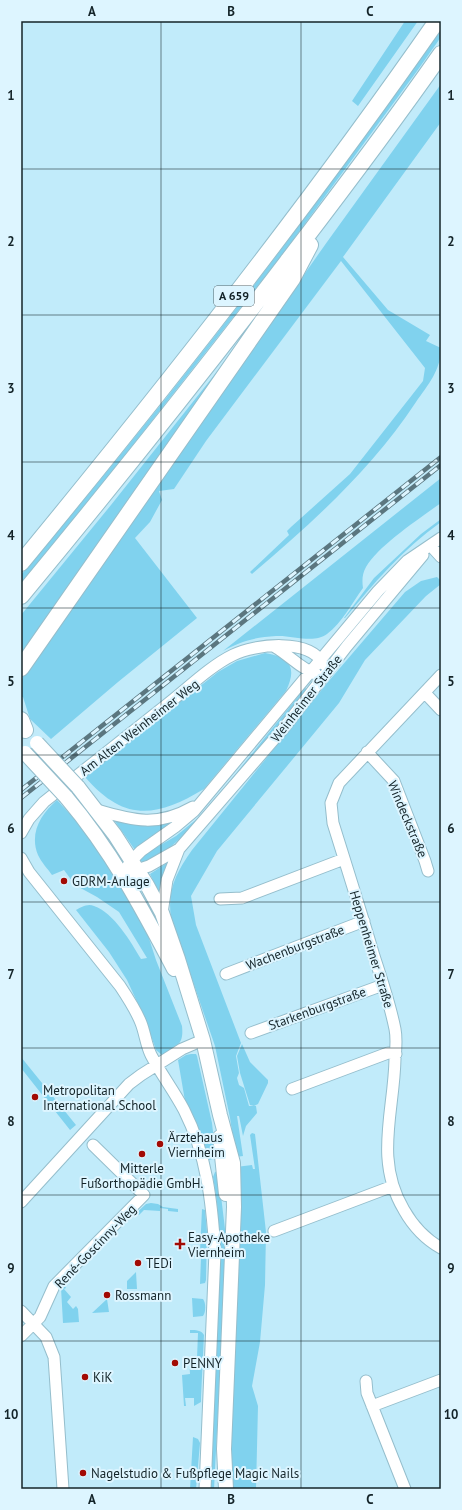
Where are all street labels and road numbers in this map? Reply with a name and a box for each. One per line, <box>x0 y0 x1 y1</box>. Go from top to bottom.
road number: A 659 <box>214 286 254 306</box>
street label: Weinheimer Straße <box>267 651 346 745</box>
street label: Am Alten Weinheimer Weg <box>76 675 202 779</box>
street label: Windeckstraße <box>384 778 431 860</box>
street label: Heppenheimer Straße <box>346 888 397 1010</box>
street label: Wachenburgstraße <box>244 921 347 974</box>
street label: Starkenburgstraße <box>266 983 368 1034</box>
street label: René-Goscinny-Weg <box>51 1201 140 1292</box>

